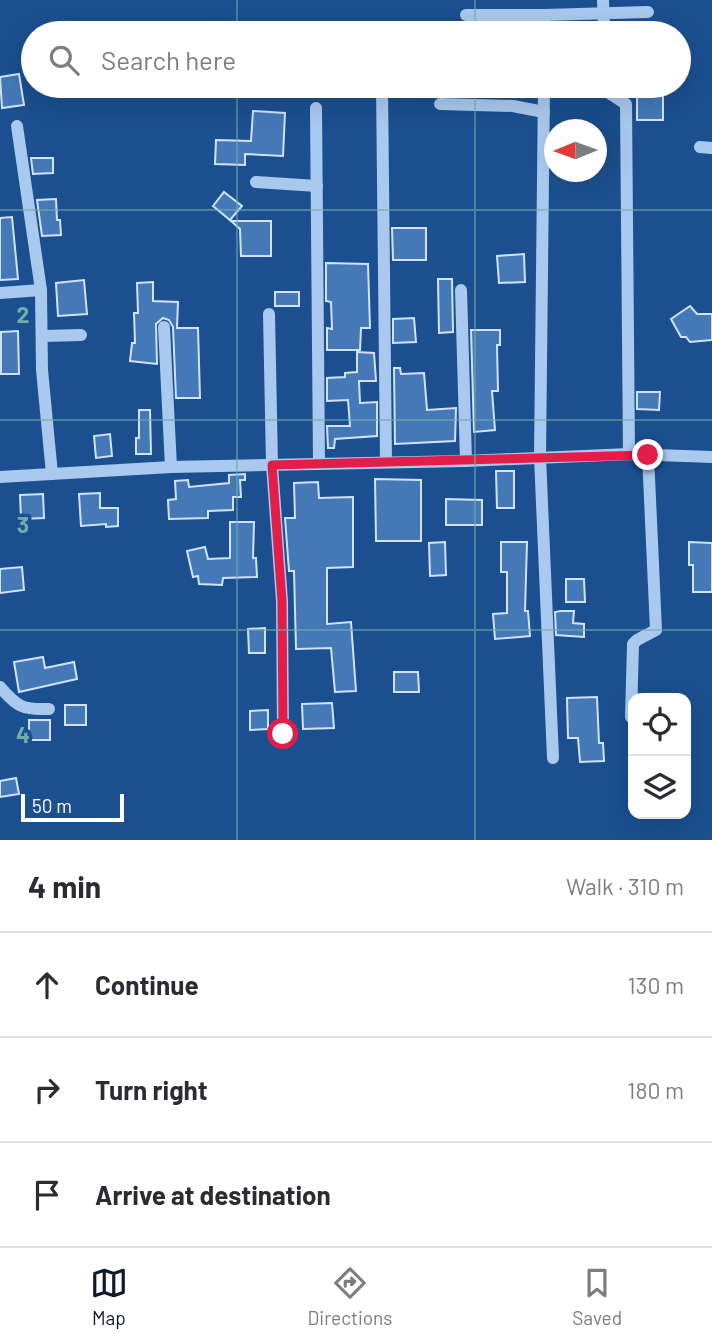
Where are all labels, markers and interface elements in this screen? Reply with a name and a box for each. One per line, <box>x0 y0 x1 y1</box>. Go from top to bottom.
search box <box>21 21 691 98</box>
icon: search <box>45 41 83 79</box>
text: Search here <box>101 44 236 75</box>
north arrow <box>544 119 607 182</box>
text: 2 <box>17 300 29 328</box>
route end <box>632 439 663 470</box>
text: 3 <box>17 510 29 538</box>
map controls <box>628 693 691 819</box>
button: locate <box>628 693 691 756</box>
route start <box>267 718 298 749</box>
text: 4 <box>16 720 30 748</box>
button: layers <box>628 756 691 819</box>
scale bar <box>21 791 124 823</box>
text: 50 m <box>32 794 72 817</box>
text: 4 min <box>28 868 101 904</box>
text: Walk · 310 m <box>566 872 684 900</box>
icon: ahead <box>28 966 66 1004</box>
text: Continue <box>95 969 199 1000</box>
text: 130 m <box>627 971 684 999</box>
icon: right <box>28 1071 66 1109</box>
text: Turn right <box>95 1074 208 1105</box>
text: 180 m <box>627 1076 684 1104</box>
icon: arrive <box>28 1176 66 1214</box>
text: Arrive at destination <box>95 1179 331 1210</box>
tab: Map <box>90 1264 128 1329</box>
tab: Directions <box>308 1264 393 1329</box>
tab: Saved <box>572 1264 622 1329</box>

